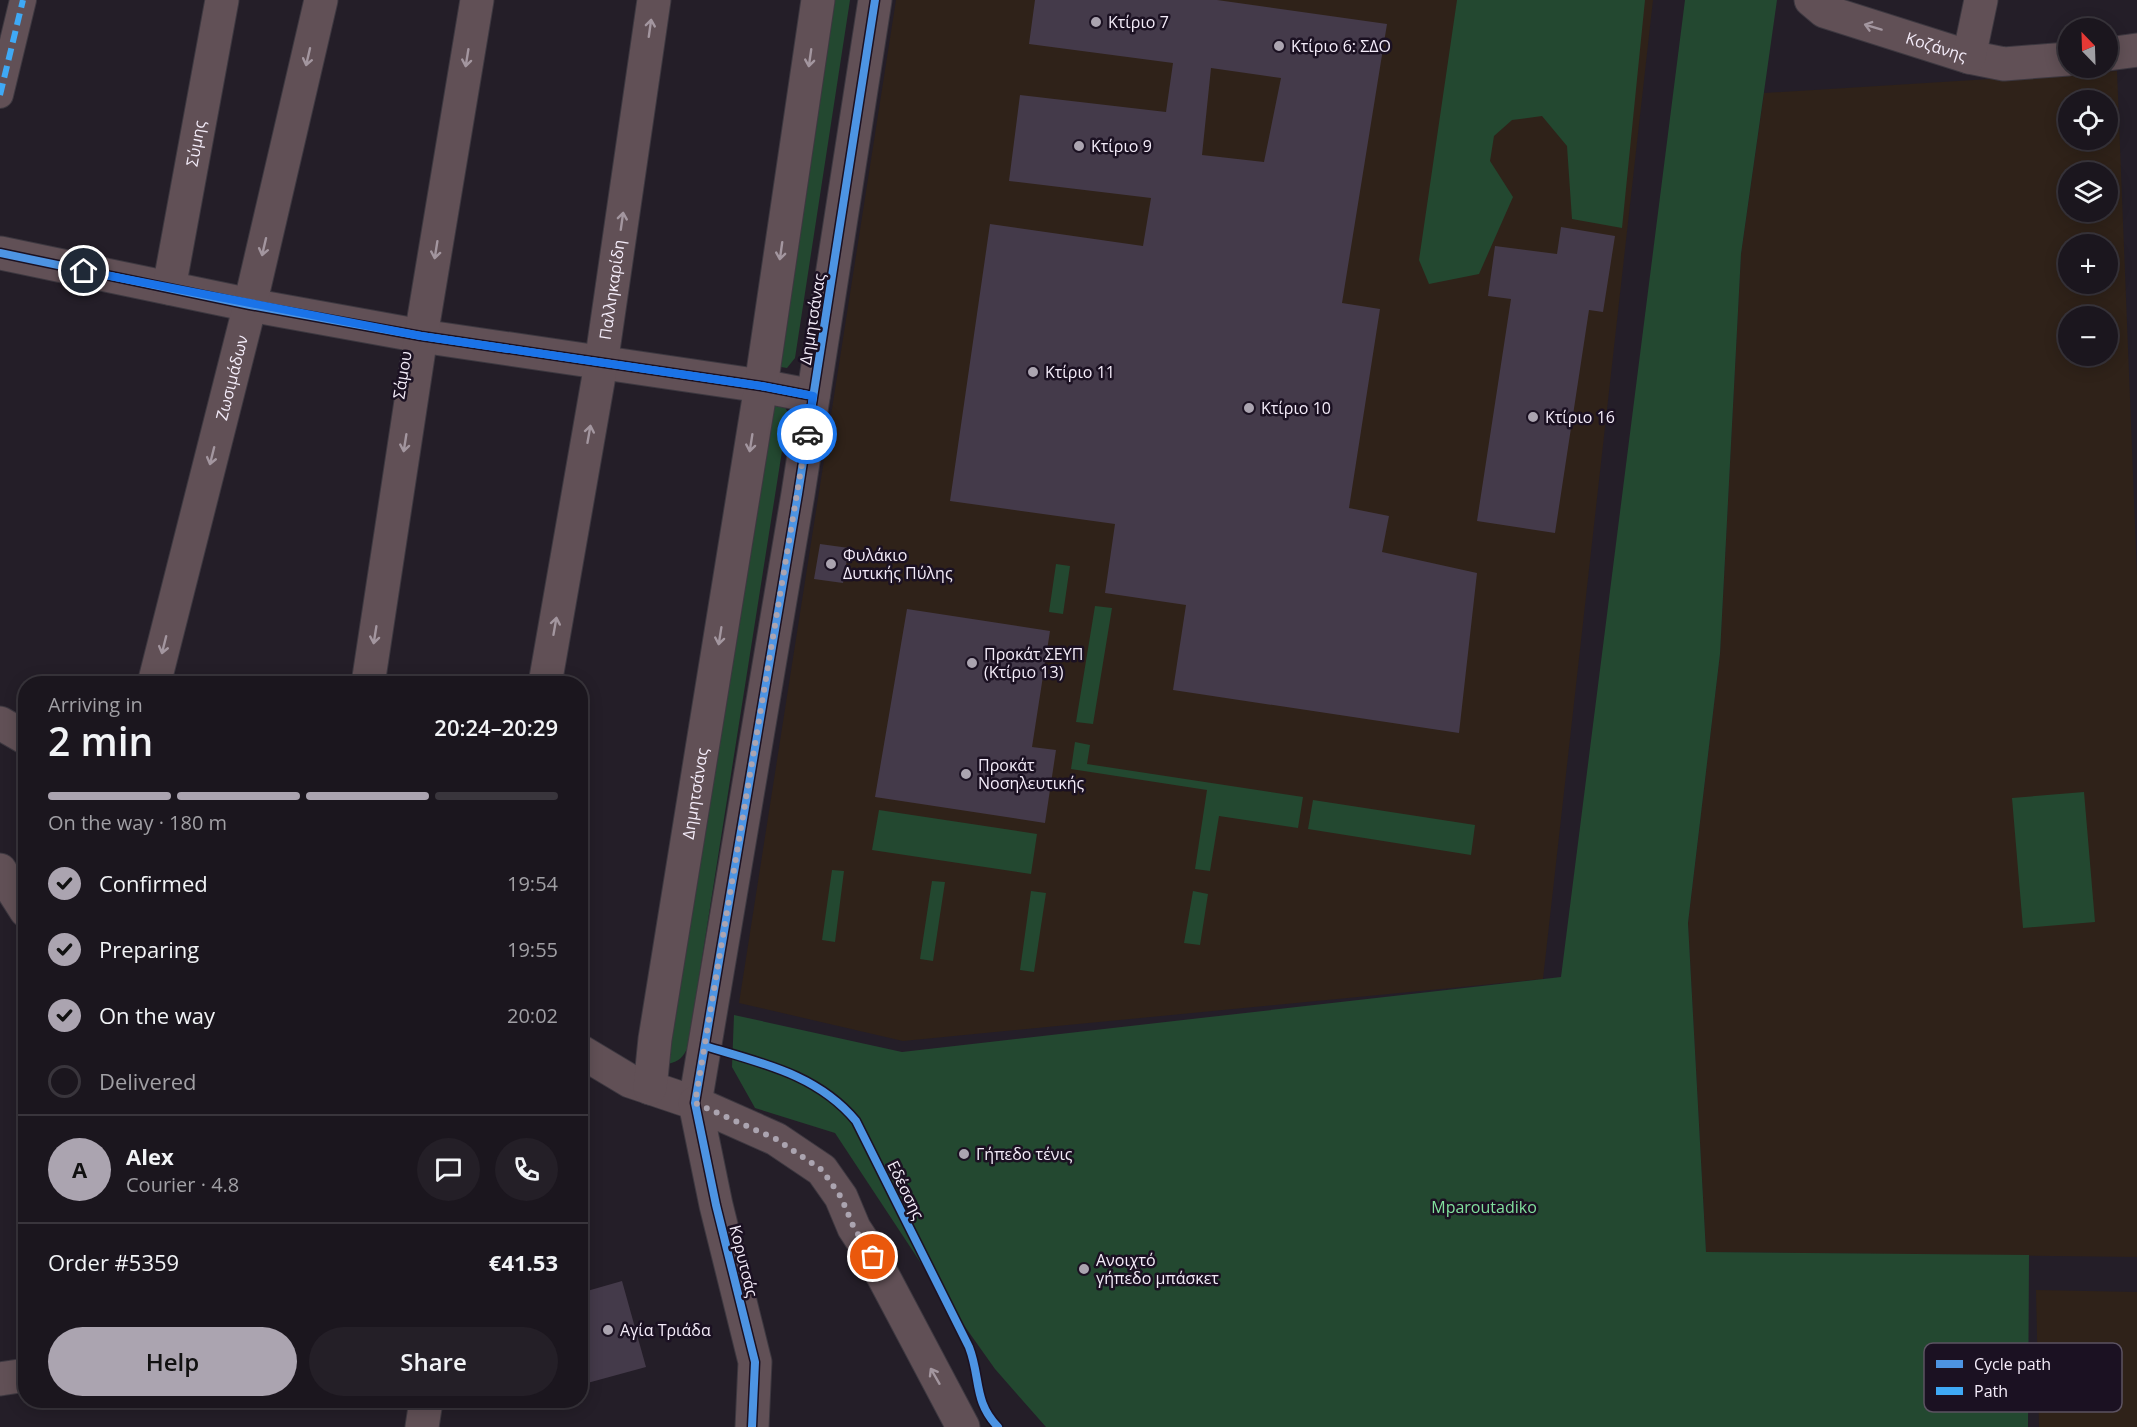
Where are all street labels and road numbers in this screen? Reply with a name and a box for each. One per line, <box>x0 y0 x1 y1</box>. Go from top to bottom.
street label: Κοζάνης <box>1903 27 1970 67</box>
street label: Σύμης <box>181 118 211 168</box>
street label: Παλληκαρίδη <box>594 238 630 341</box>
street label: Δημητσάνας <box>794 272 830 366</box>
street label: Ζωσιμάδων <box>210 332 253 423</box>
street label: Σάμου <box>387 350 417 400</box>
street label: Δημητσάνας <box>677 746 713 841</box>
street label: Εδέσσης <box>882 1157 930 1223</box>
street label: Κορυτσάς <box>724 1223 764 1300</box>

